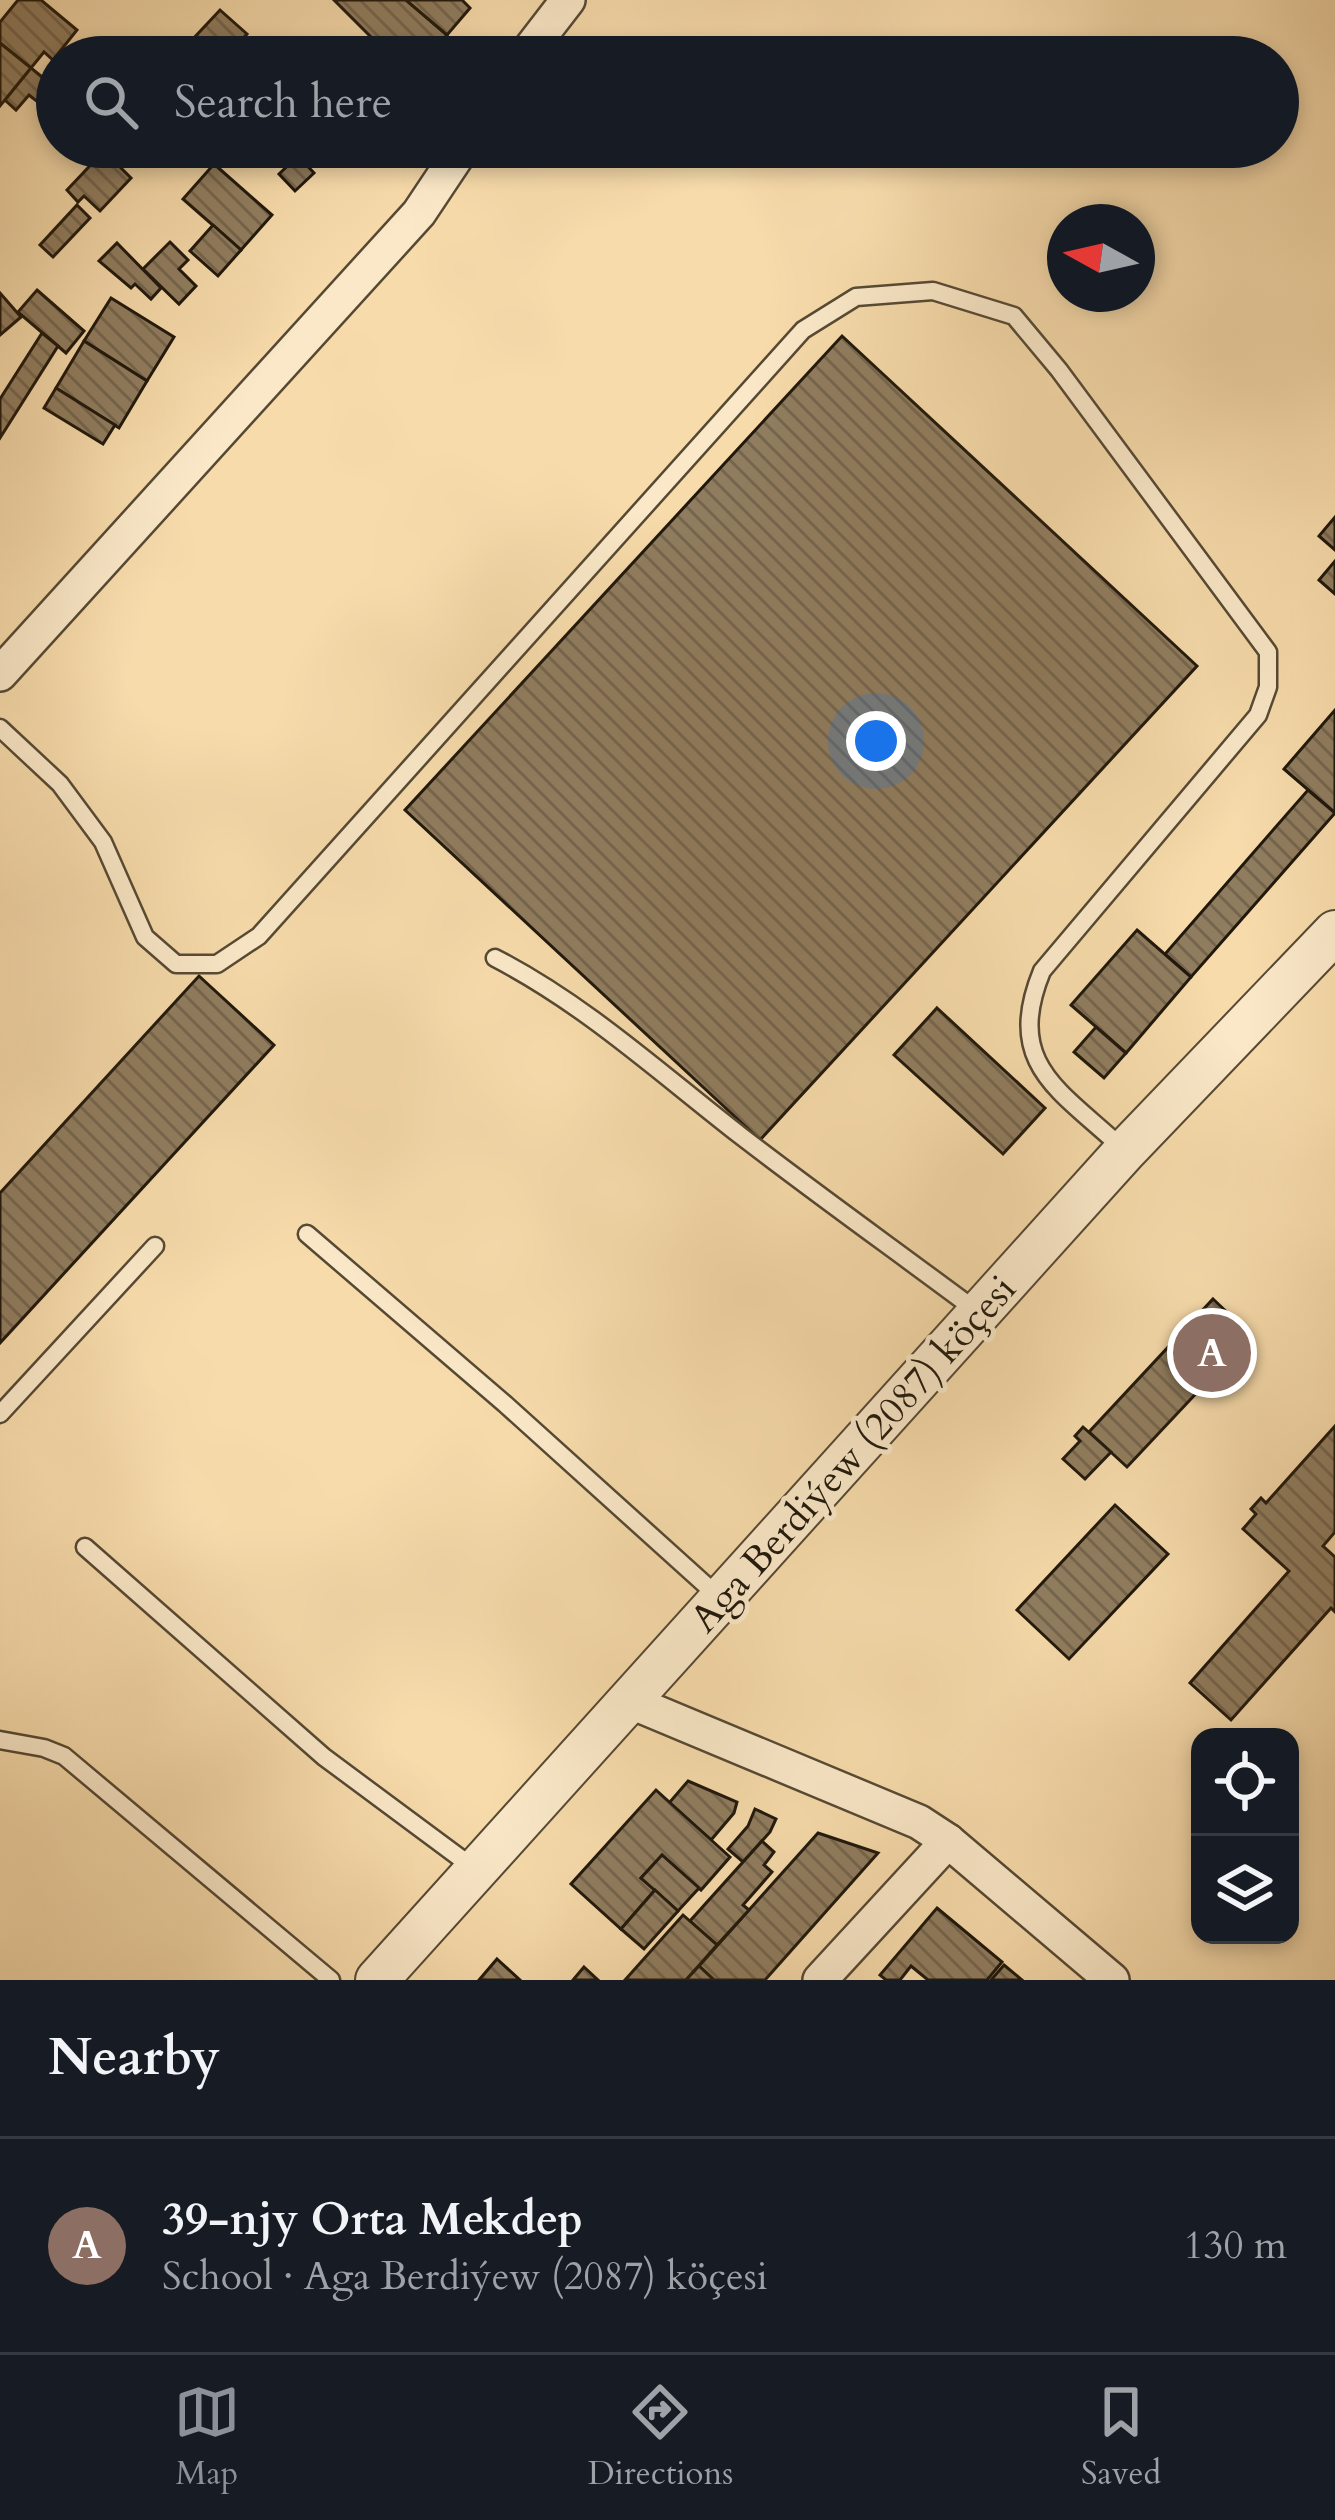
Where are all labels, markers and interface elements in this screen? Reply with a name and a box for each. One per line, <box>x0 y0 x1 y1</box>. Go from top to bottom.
search box <box>36 36 1299 168</box>
icon: search <box>78 69 144 135</box>
text: Search here <box>174 72 392 133</box>
north arrow <box>1047 204 1155 312</box>
your location <box>846 711 906 771</box>
street label: Aga Berdiýew (2087) köçesi <box>678 1264 1028 1644</box>
pin: A <box>1173 1308 1251 1398</box>
map controls <box>1191 1728 1299 1944</box>
button: locate <box>1191 1728 1299 1836</box>
button: layers <box>1191 1836 1299 1944</box>
text: Nearby <box>48 2023 220 2093</box>
text: 39-njy Orta Mekdep <box>162 2189 583 2250</box>
text: A <box>72 2219 102 2272</box>
text: 130 m <box>1184 2219 1287 2272</box>
text: School · Aga Berdiýew (2087) köçesi <box>162 2250 768 2303</box>
tab: Map <box>174 2379 240 2496</box>
tab: Directions <box>588 2379 733 2496</box>
tab: Saved <box>1081 2379 1161 2496</box>

